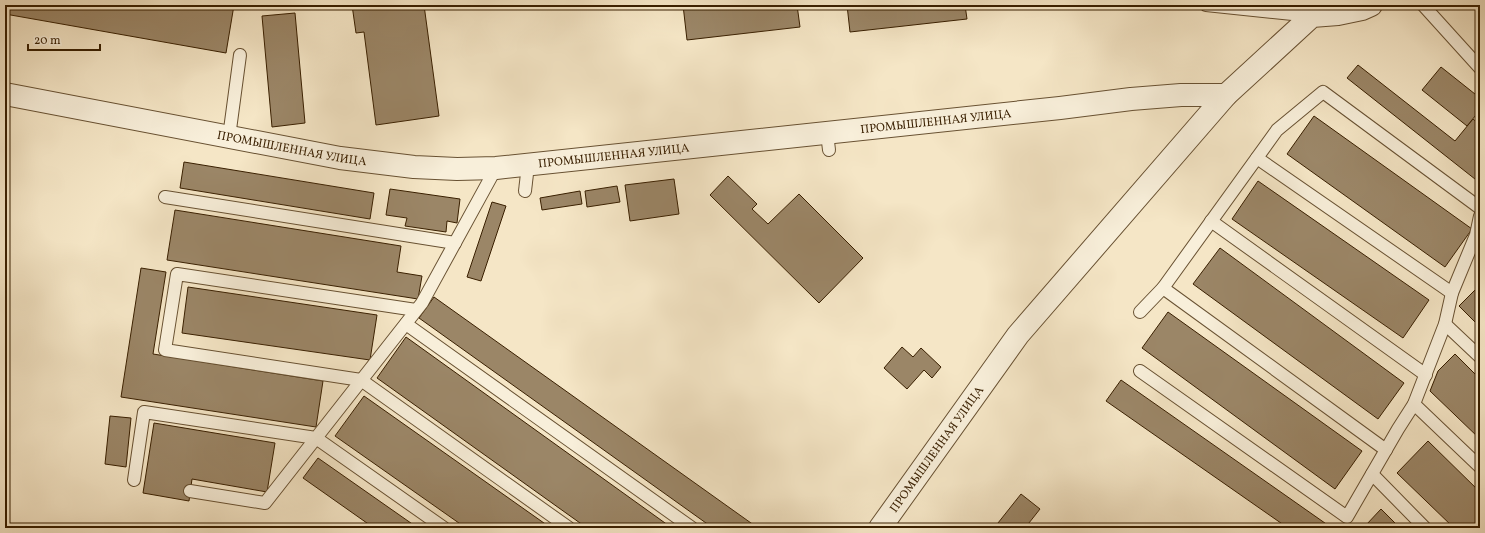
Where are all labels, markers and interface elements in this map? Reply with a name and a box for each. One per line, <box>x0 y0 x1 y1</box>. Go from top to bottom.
scale bar <box>28 26 100 52</box>
text: 20 m <box>34 33 61 49</box>
street label: ПРОМЫШЛЕННАЯ УЛИЦА <box>860 106 1013 138</box>
street label: ПРОМЫШЛЕННАЯ УЛИЦА <box>216 128 368 170</box>
street label: ПРОМЫШЛЕННАЯ УЛИЦА <box>537 140 691 172</box>
street label: ПРОМЫШЛЕННАЯ УЛИЦА <box>887 383 988 516</box>

